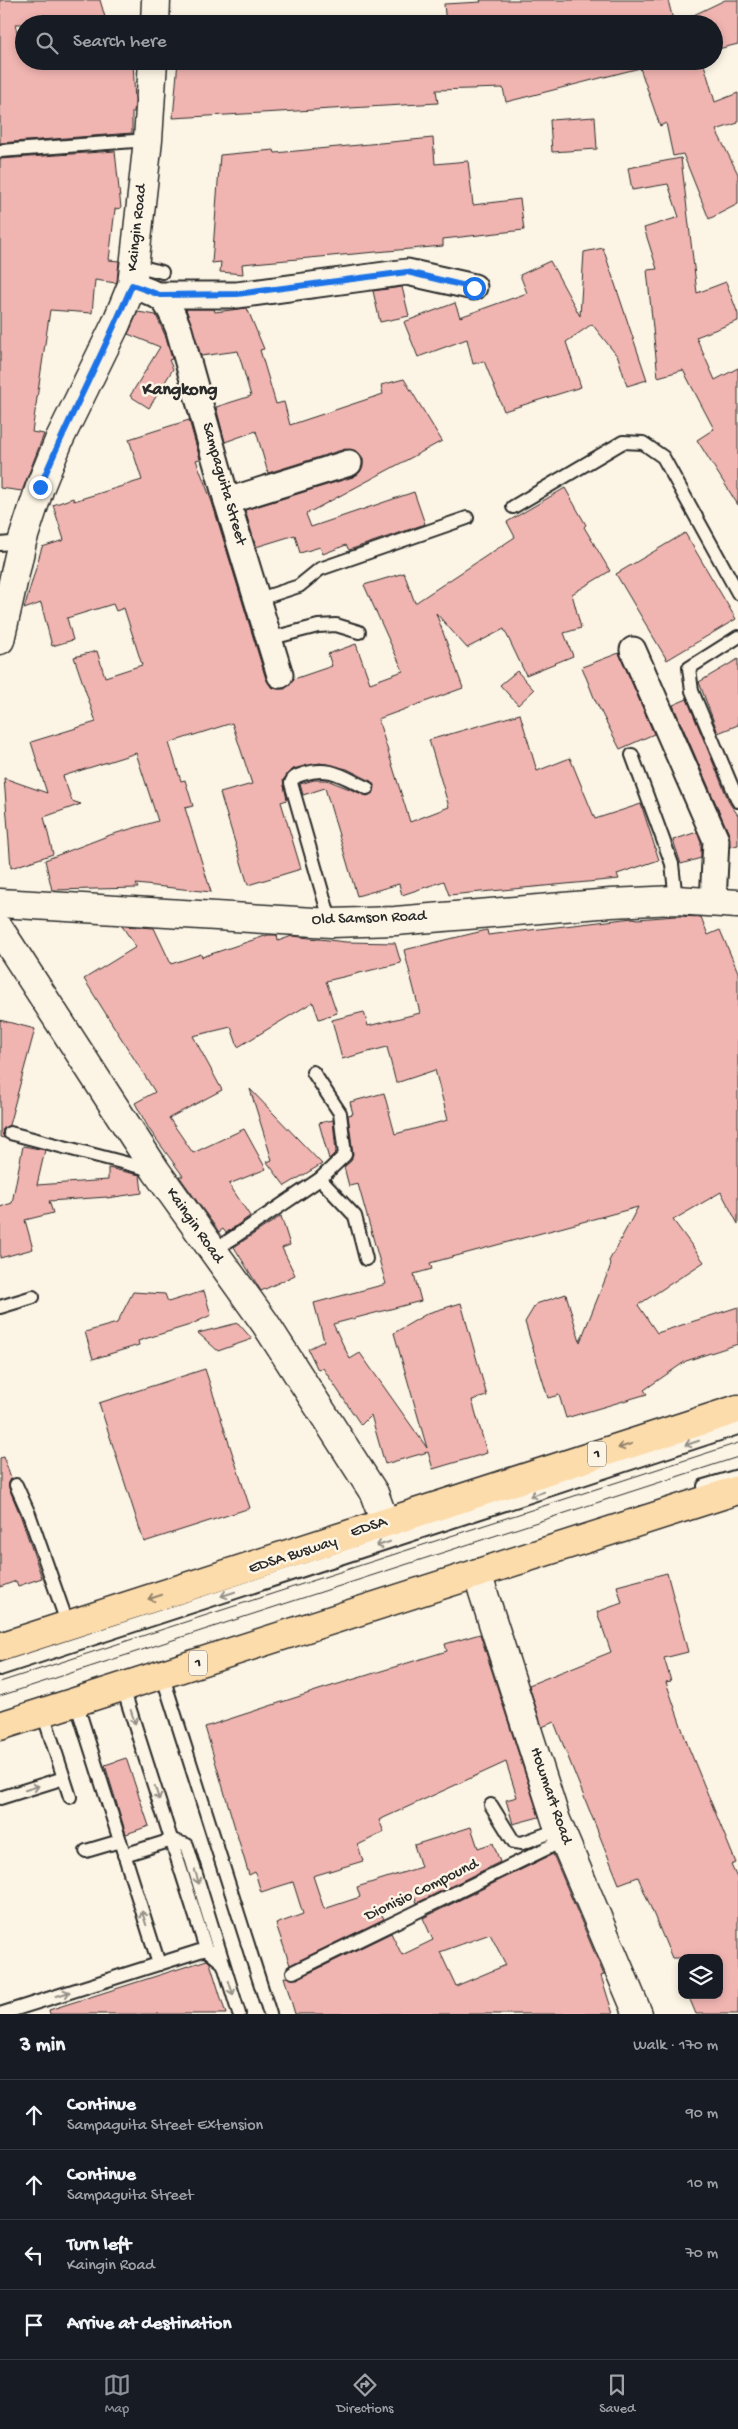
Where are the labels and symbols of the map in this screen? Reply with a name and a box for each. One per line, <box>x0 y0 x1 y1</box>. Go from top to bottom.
street label: Kaingin Road <box>124 182 152 273</box>
route start <box>463 277 486 300</box>
district label: Kangkong <box>142 380 217 401</box>
street label: Sampaguita Street <box>196 421 250 549</box>
route end <box>29 476 52 499</box>
street label: Old Samson Road <box>311 907 428 930</box>
street label: Kaingin Road <box>161 1185 228 1269</box>
one-way arrow <box>684 1439 700 1449</box>
one-way arrow <box>617 1441 633 1451</box>
road number: 1 <box>588 1442 606 1466</box>
one-way arrow <box>529 1489 545 1499</box>
street label: EDSA <box>348 1513 391 1543</box>
street label: EDSA Busway <box>246 1533 340 1579</box>
one-way arrow <box>375 1540 391 1549</box>
one-way arrow <box>220 1590 236 1600</box>
one-way arrow <box>148 1593 164 1602</box>
road number: 1 <box>189 1650 207 1676</box>
one-way arrow <box>128 1709 138 1725</box>
street label: Howmart Road <box>525 1745 576 1848</box>
one-way arrow <box>24 1782 40 1792</box>
one-way arrow <box>153 1785 162 1800</box>
street label: Dionisio Compound <box>361 1855 483 1927</box>
one-way arrow <box>192 1869 202 1885</box>
one-way arrow <box>139 1910 148 1926</box>
one-way arrow <box>227 1980 237 1996</box>
one-way arrow <box>55 1989 71 1999</box>

